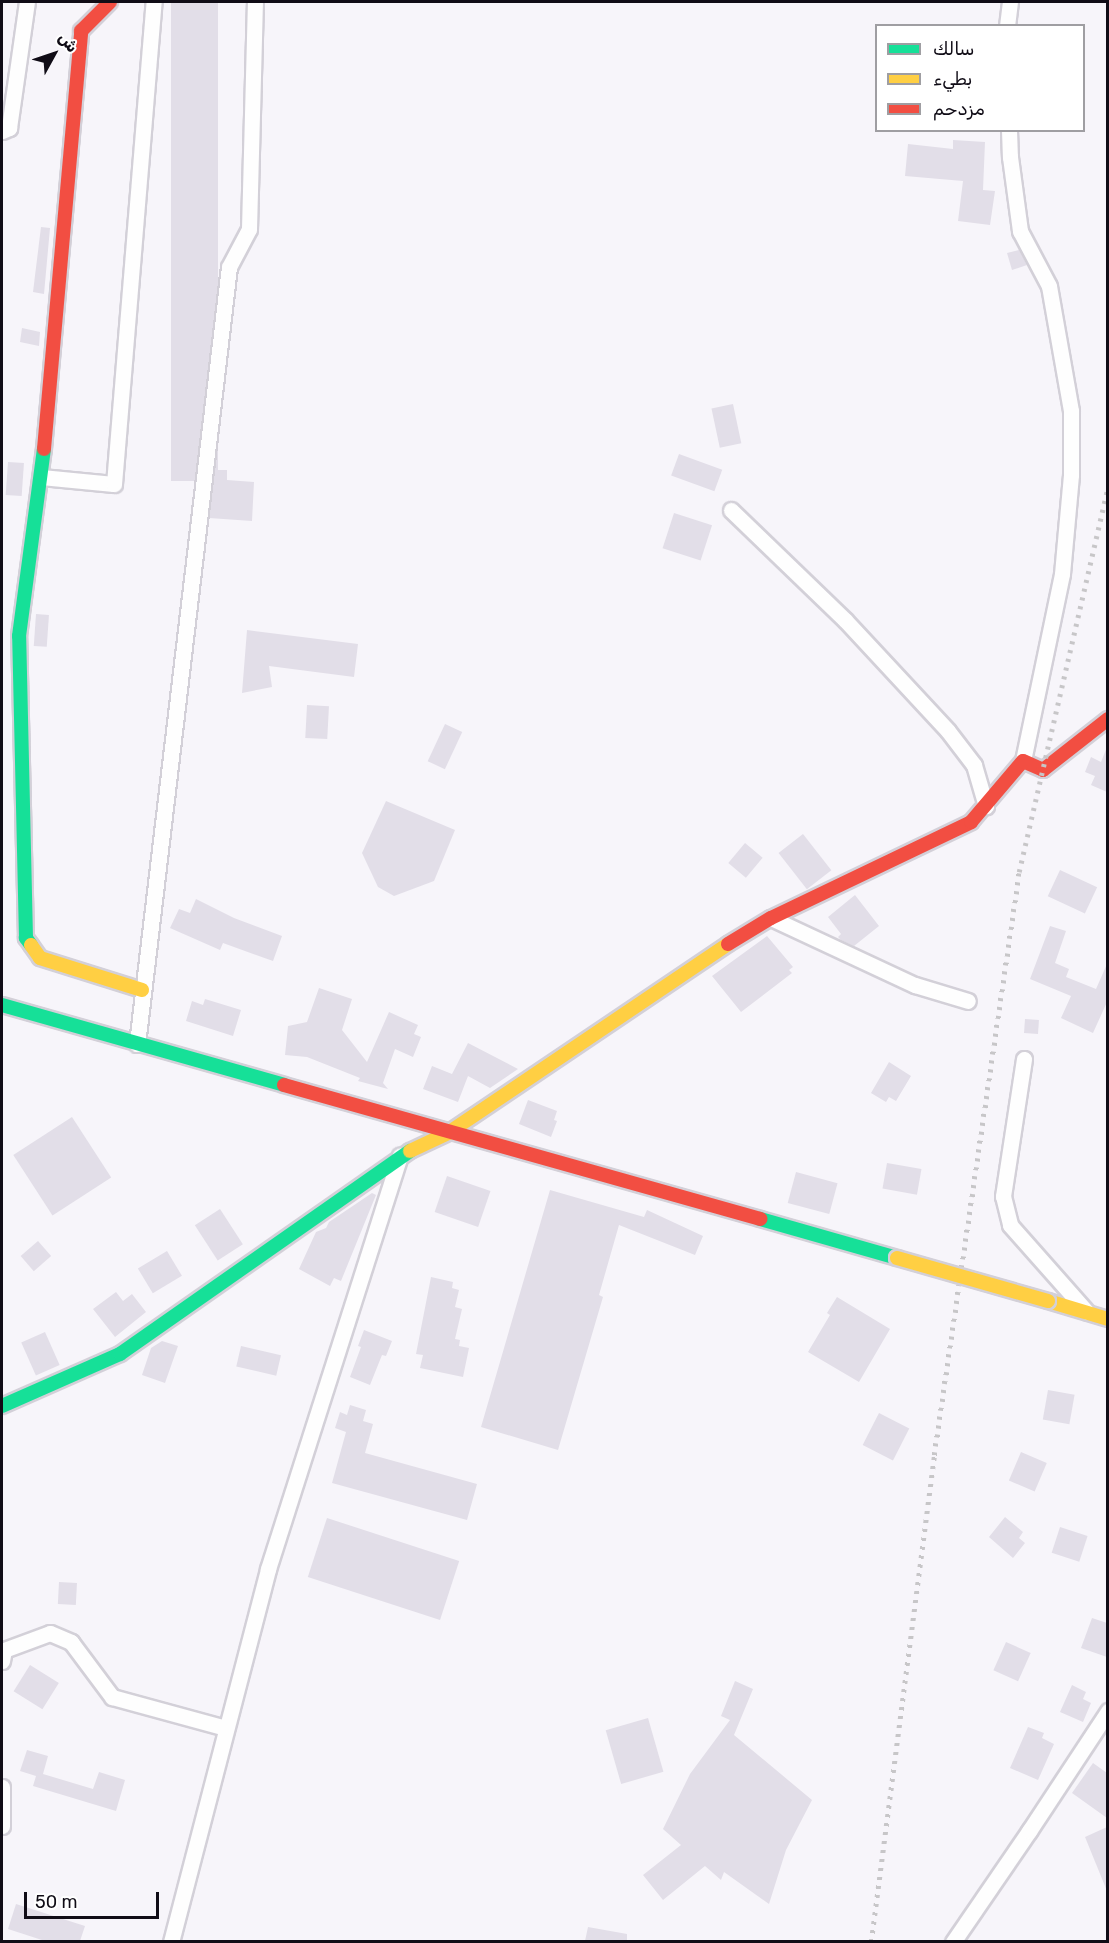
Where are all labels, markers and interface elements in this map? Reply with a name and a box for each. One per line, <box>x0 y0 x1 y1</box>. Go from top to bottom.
north arrow <box>24 24 84 84</box>
legend <box>875 24 1085 132</box>
text: ش <box>54 28 82 56</box>
text: سالك <box>933 38 974 60</box>
text: بطيء <box>933 68 972 90</box>
text: مزدحم <box>933 98 985 120</box>
scale bar <box>27 1880 162 1918</box>
text: 50 m <box>35 1891 78 1913</box>

